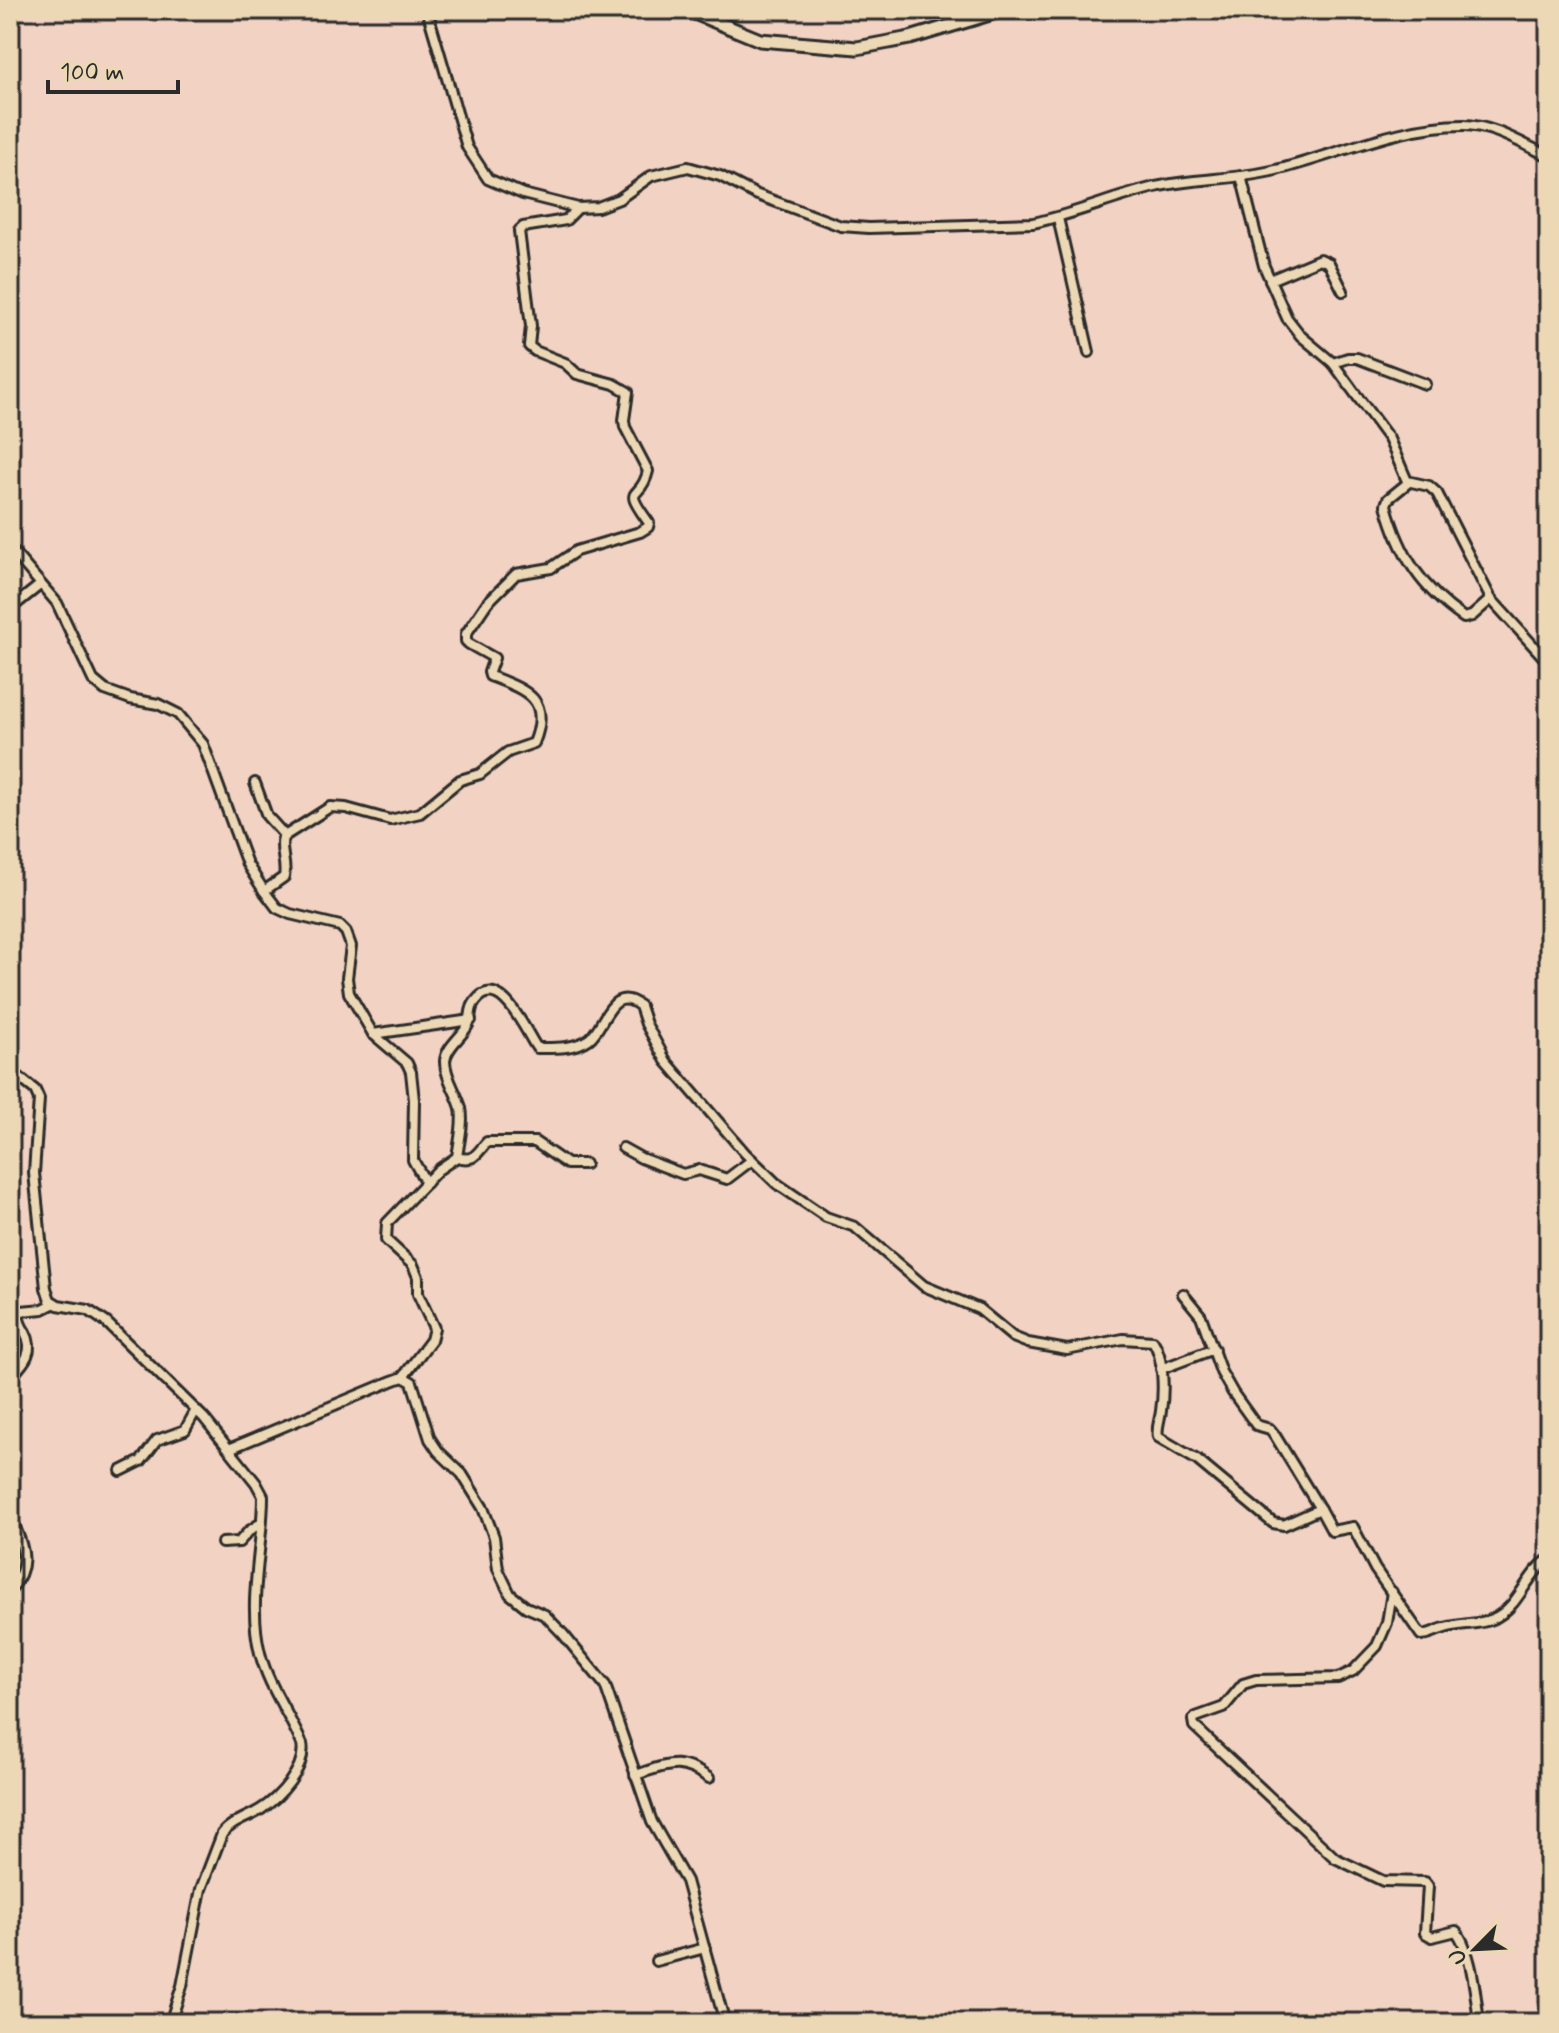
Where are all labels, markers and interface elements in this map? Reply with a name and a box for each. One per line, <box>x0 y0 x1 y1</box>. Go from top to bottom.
scale bar <box>48 44 178 94</box>
text: 100 m <box>60 58 124 89</box>
north arrow <box>1435 1909 1515 1989</box>
text: U <box>1443 1944 1474 1969</box>

